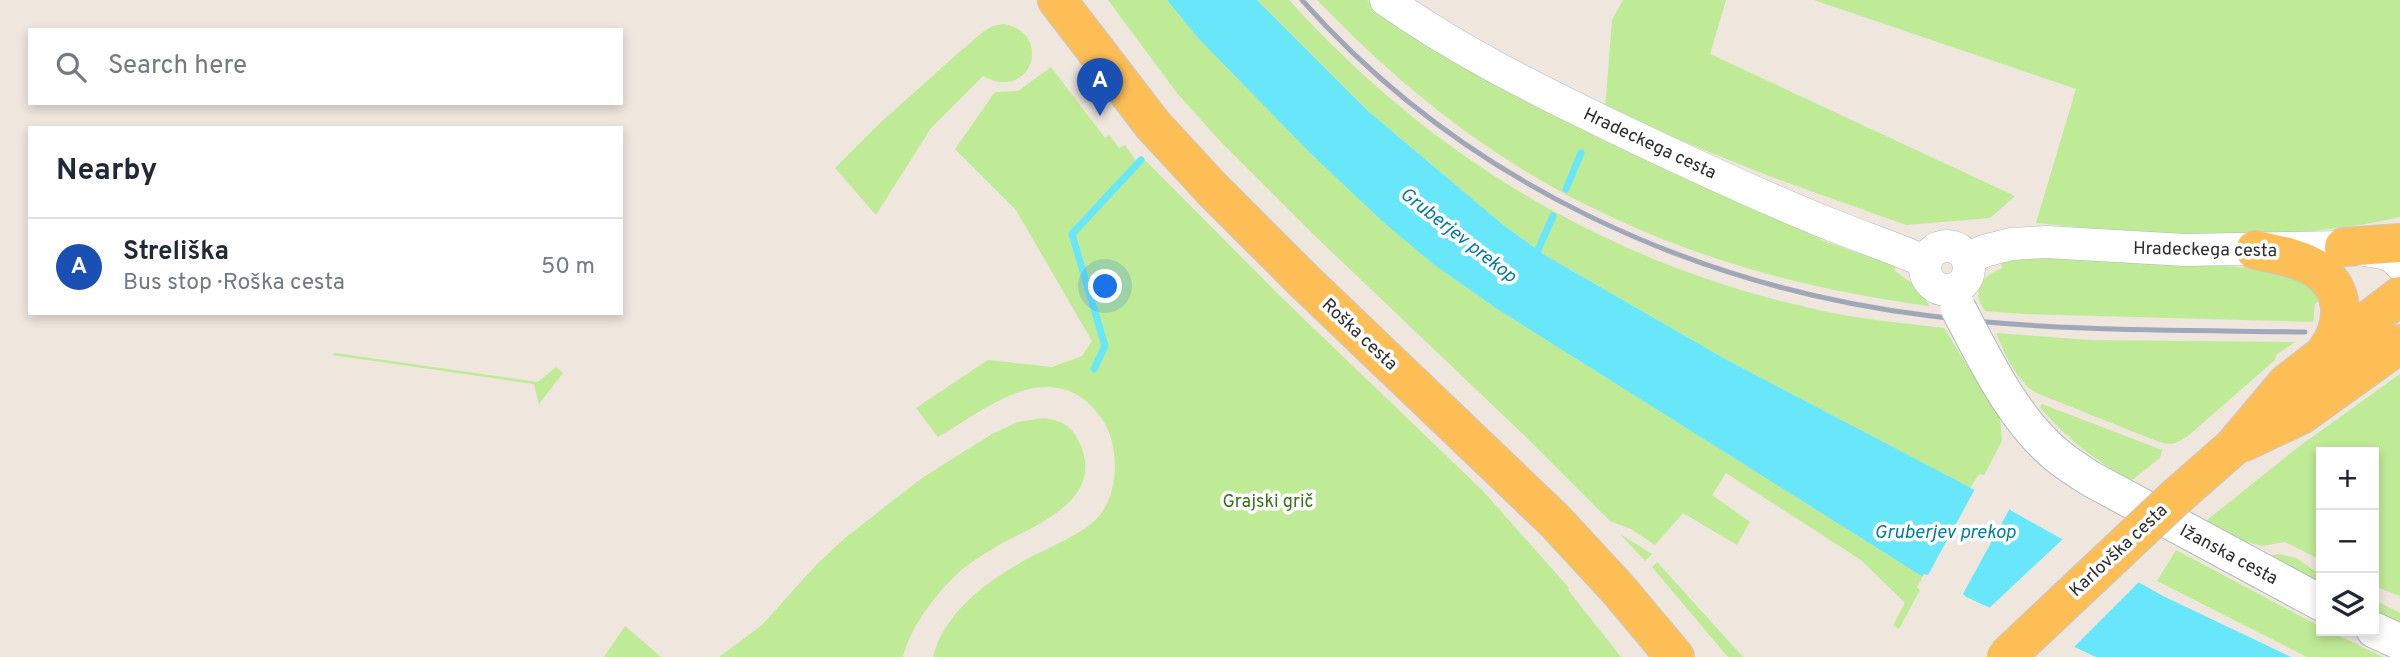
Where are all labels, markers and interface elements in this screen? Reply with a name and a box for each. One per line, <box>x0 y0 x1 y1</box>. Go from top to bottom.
search box <box>28 28 623 105</box>
icon: search <box>52 48 90 86</box>
text: Search here <box>108 50 247 83</box>
pin: A <box>1077 58 1123 116</box>
street label: Hradeckega cesta <box>1579 103 1720 185</box>
text: Nearby <box>56 153 157 190</box>
water label: Gruberjev prekop <box>1395 183 1521 289</box>
text: Streliška <box>123 236 229 269</box>
street label: Hradeckega cesta <box>2133 238 2277 263</box>
text: A <box>71 253 87 282</box>
text: 50 m <box>541 253 595 282</box>
text: Bus stop · Roška cesta <box>123 269 345 298</box>
your location <box>1088 269 1122 303</box>
street label: Roška cesta <box>1316 294 1402 376</box>
map controls <box>2316 447 2379 636</box>
button: + <box>2316 447 2379 510</box>
park label: Grajski grič <box>1222 491 1314 514</box>
street label: Karlovška cesta <box>2065 500 2173 603</box>
button: − <box>2316 510 2379 573</box>
street label: Ižanska cesta <box>2175 520 2281 591</box>
water label: Gruberjev prekop <box>1874 521 2016 545</box>
button: layers <box>2316 573 2379 636</box>

